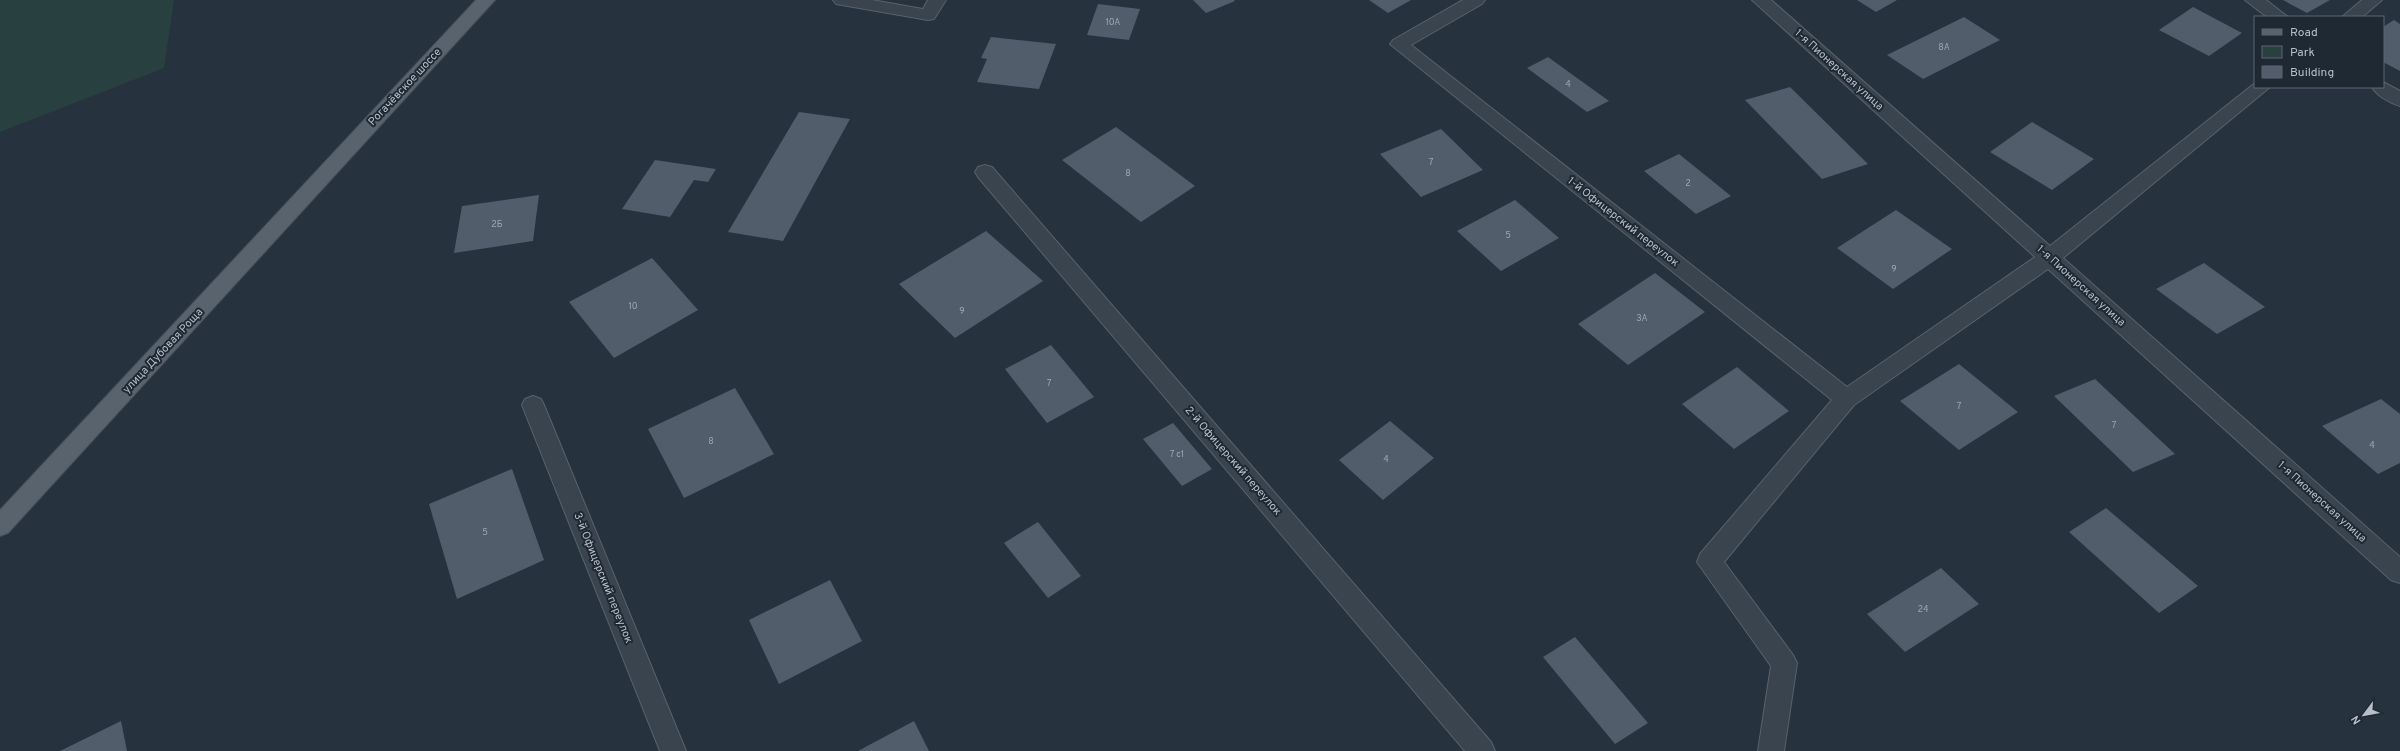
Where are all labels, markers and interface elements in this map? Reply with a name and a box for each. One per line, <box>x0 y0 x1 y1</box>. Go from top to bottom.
legend <box>2254 16 2384 88</box>
house number: 10А <box>1106 17 1120 28</box>
text: Road <box>2290 25 2318 41</box>
street label: 1-я Пионерская улица <box>1792 26 1886 114</box>
house number: 8А <box>1938 42 1950 53</box>
street label: Рогачёвское шоссе <box>365 45 445 129</box>
text: Park <box>2290 45 2315 61</box>
text: Building <box>2290 65 2334 81</box>
house number: 4 <box>1565 79 1571 90</box>
house number: 7 <box>1429 157 1434 168</box>
house number: 8 <box>1125 168 1131 179</box>
street label: 1-й Офицерский переулок <box>1564 174 1682 270</box>
house number: 2 <box>1685 178 1691 189</box>
house number: 2Б <box>491 219 503 230</box>
house number: 5 <box>1505 230 1511 241</box>
street label: 1-я Пионерская улица <box>2034 242 2128 330</box>
house number: 9 <box>1891 264 1897 275</box>
house number: 10 <box>628 301 638 312</box>
street label: улица Дубовая Роща <box>120 305 206 396</box>
house number: 9 <box>959 306 965 317</box>
house number: 3А <box>1636 313 1648 324</box>
house number: 7 <box>1047 378 1052 389</box>
house number: 7 <box>1957 401 1962 412</box>
street label: 2-й Офицерский переулок <box>1182 404 1284 518</box>
house number: 7 <box>2112 420 2117 431</box>
house number: 8 <box>708 436 714 447</box>
house number: 4 <box>2369 440 2375 451</box>
house number: 7 с1 <box>1170 449 1184 460</box>
house number: 4 <box>1383 454 1389 465</box>
street label: 1-я Пионерская улица <box>2275 458 2369 546</box>
street label: 3-й Офицерский переулок <box>570 511 636 645</box>
house number: 5 <box>482 527 488 538</box>
house number: 24 <box>1917 604 1929 615</box>
north arrow <box>2344 695 2384 735</box>
text: N <box>2348 713 2364 727</box>

